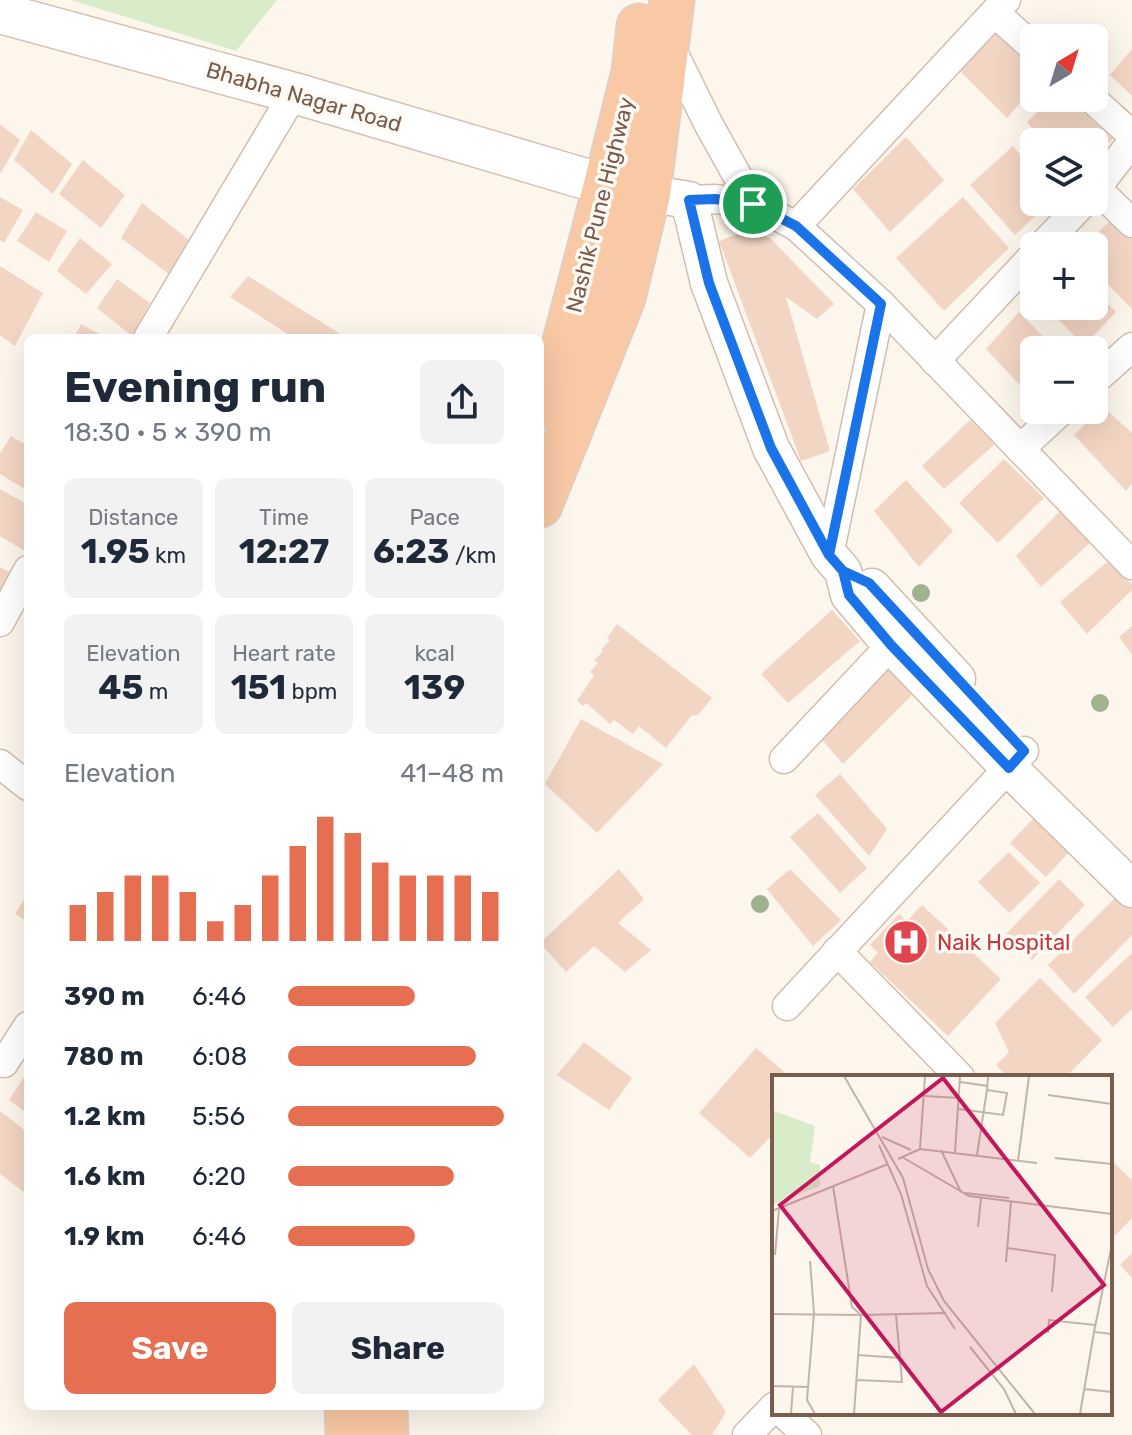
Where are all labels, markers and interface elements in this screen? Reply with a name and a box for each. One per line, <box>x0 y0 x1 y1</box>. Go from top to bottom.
north arrow <box>1020 24 1108 112</box>
map controls <box>1020 24 1108 424</box>
street label: Bhabha Nagar Road <box>203 56 405 138</box>
street label: Nashik Pune Highway <box>560 94 640 316</box>
button: layers <box>1020 128 1108 216</box>
pin <box>719 170 787 238</box>
icon: arrive <box>731 182 775 226</box>
button: + <box>1020 232 1108 320</box>
button: − <box>1020 336 1108 424</box>
button: share <box>420 360 504 444</box>
text: Evening run <box>64 361 326 413</box>
text: 18:30 · 5 × 390 m <box>64 417 272 448</box>
text: Distance <box>88 504 178 531</box>
text: Time <box>259 504 309 531</box>
text: Pace <box>409 504 460 531</box>
text: 1.95 <box>81 531 150 572</box>
text: 12:27 <box>239 531 329 572</box>
text: 6:23 <box>373 531 450 572</box>
text: km <box>150 542 186 569</box>
text: /km <box>450 542 496 569</box>
text: Elevation <box>86 640 180 667</box>
text: Heart rate <box>232 640 336 667</box>
text: kcal <box>414 640 455 667</box>
text: 45 <box>98 667 143 708</box>
text: 151 <box>231 667 286 708</box>
text: 139 <box>404 667 465 708</box>
text: m <box>143 678 168 705</box>
text: bpm <box>286 678 337 705</box>
text: Elevation <box>64 758 175 789</box>
text: 41–48 m <box>400 758 504 789</box>
hospital icon: Naik Hospital <box>882 918 930 966</box>
place label: Naik Hospital <box>937 929 1070 956</box>
text: 390 m <box>64 981 145 1012</box>
text: 6:46 <box>192 981 246 1012</box>
text: 780 m <box>64 1041 144 1072</box>
text: 6:08 <box>192 1041 247 1072</box>
inset map <box>772 1075 1112 1415</box>
text: 1.2 km <box>64 1101 146 1132</box>
text: 5:56 <box>192 1101 245 1132</box>
text: 1.6 km <box>64 1161 146 1192</box>
text: 6:20 <box>192 1161 246 1192</box>
text: 1.9 km <box>64 1221 145 1252</box>
text: 6:46 <box>192 1221 246 1252</box>
button: Save <box>64 1302 276 1394</box>
button: Share <box>292 1302 504 1394</box>

